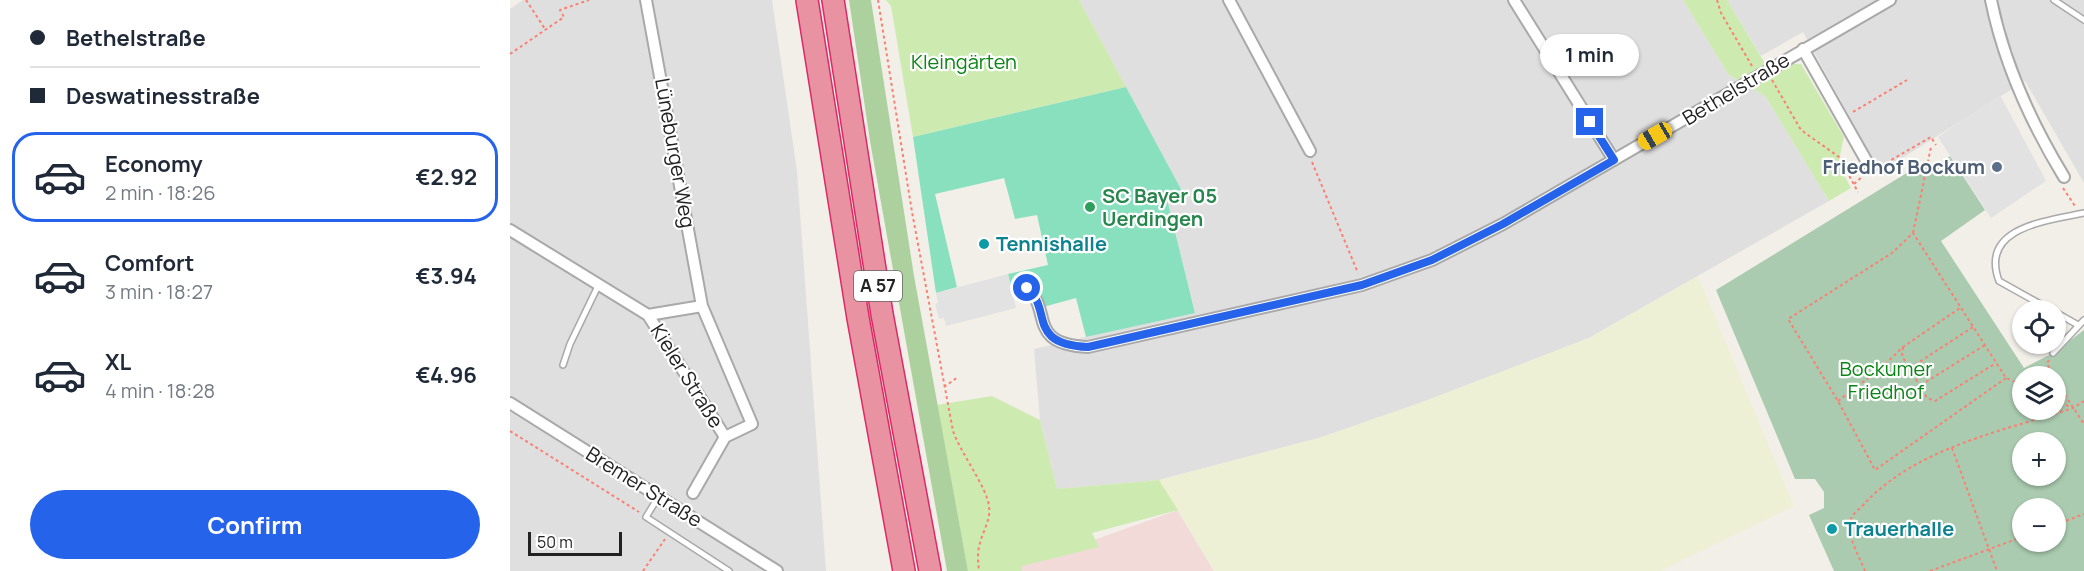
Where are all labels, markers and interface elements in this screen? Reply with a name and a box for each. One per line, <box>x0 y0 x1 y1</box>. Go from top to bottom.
text: Bethelstraße <box>66 23 206 53</box>
callout: 1 min <box>1540 35 1640 77</box>
text: 1 min <box>1565 41 1614 68</box>
street label: Bethelstraße <box>1677 46 1794 131</box>
park label: Kleingärten <box>911 48 1017 75</box>
street label: Lüneburger Weg <box>649 76 702 230</box>
text: Deswatinesstraße <box>66 81 260 111</box>
route end <box>1576 108 1603 135</box>
car <box>1635 119 1675 153</box>
text: Economy <box>105 149 203 179</box>
icon: car <box>33 150 87 204</box>
place label: Friedhof Bockum <box>1822 153 1985 180</box>
marker: Friedhof Bockum <box>1990 160 2004 174</box>
text: €2.92 <box>415 162 477 192</box>
text: 2 min · 18:26 <box>105 179 216 206</box>
place label: SC Bayer 05 Uerdingen <box>1102 182 1217 232</box>
marker: SC Bayer 05 Uerdingen <box>1083 200 1097 214</box>
place label: Tennishalle <box>996 230 1107 257</box>
marker: Tennishalle <box>977 237 991 251</box>
text: Comfort <box>105 248 194 278</box>
icon: car <box>33 249 87 303</box>
text: €3.94 <box>415 261 477 291</box>
road number: A 57 <box>854 271 902 301</box>
route start <box>1013 274 1040 301</box>
text: 3 min · 18:27 <box>105 278 213 305</box>
map controls <box>2012 300 2066 552</box>
button: locate <box>2012 300 2066 354</box>
street label: Kieler Straße <box>645 319 730 433</box>
text: XL <box>105 347 131 377</box>
icon: car <box>33 348 87 402</box>
park label: Bockumer Friedhof <box>1840 355 1932 405</box>
text: €4.96 <box>415 360 477 390</box>
button: layers <box>2012 366 2066 420</box>
text: 4 min · 18:28 <box>105 377 215 404</box>
button: + <box>2012 432 2066 486</box>
street label: Bremer Straße <box>581 440 708 533</box>
button: Confirm <box>30 490 480 559</box>
button: − <box>2012 498 2066 552</box>
place label: Trauerhalle <box>1844 515 1954 542</box>
marker: Trauerhalle <box>1825 522 1839 536</box>
scale bar <box>528 529 622 556</box>
text: 50 m <box>537 531 573 553</box>

